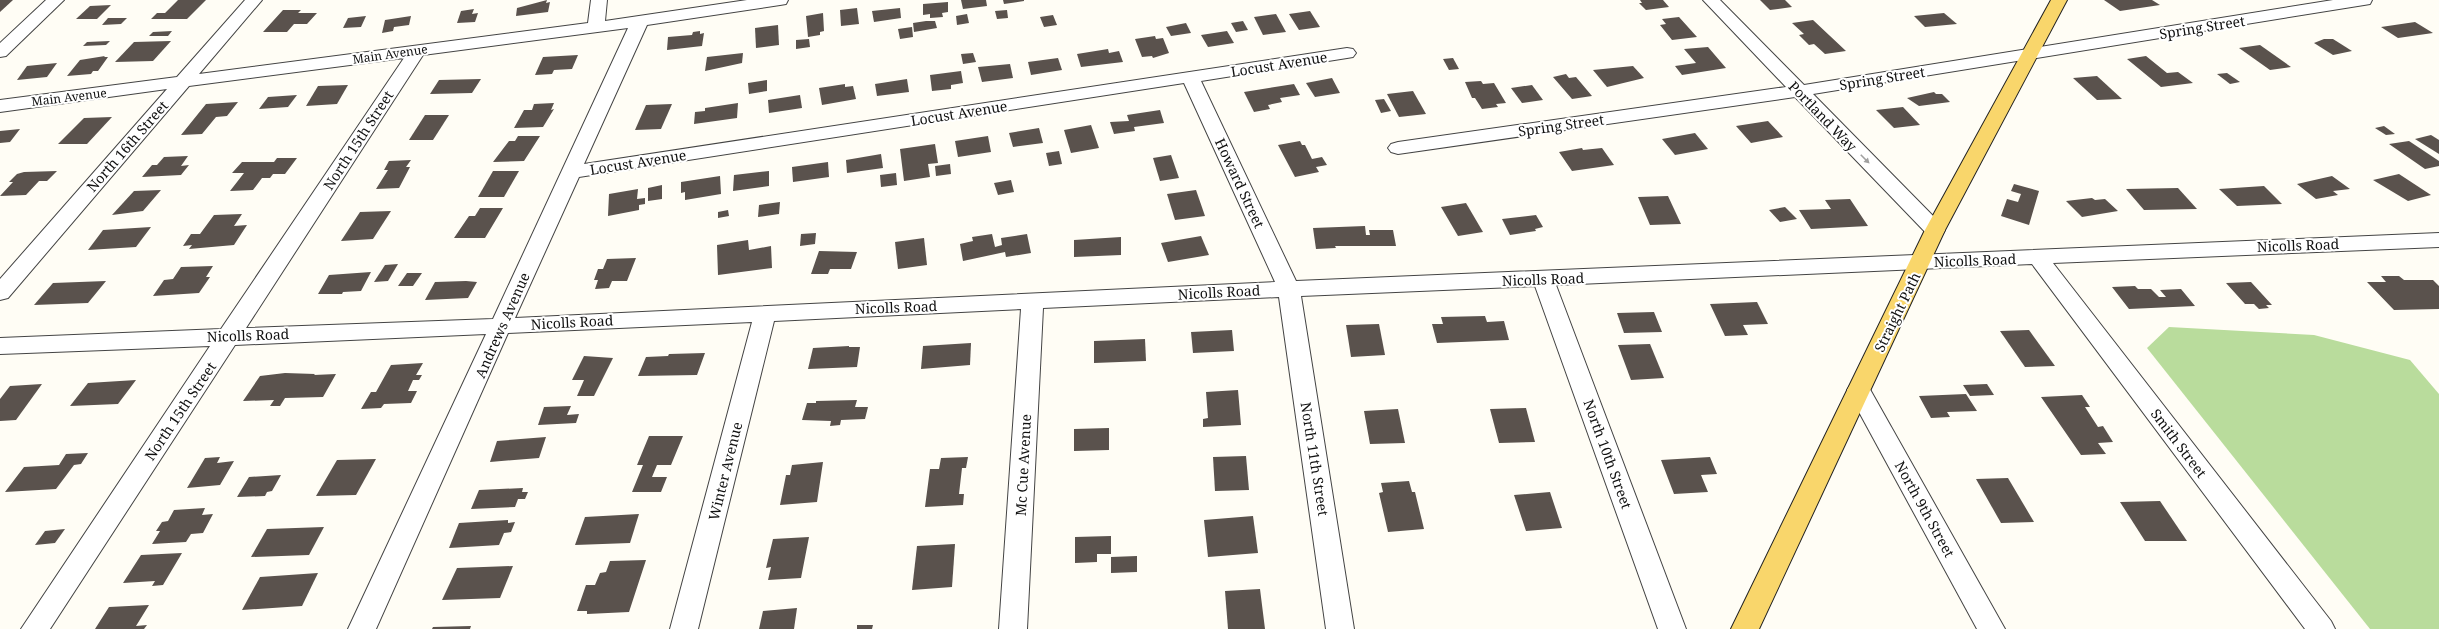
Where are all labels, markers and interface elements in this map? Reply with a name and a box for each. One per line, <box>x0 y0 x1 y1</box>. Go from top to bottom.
street label: Spring Street <box>2158 11 2246 43</box>
street label: Main Avenue <box>351 40 429 68</box>
street label: Locust Avenue <box>1229 47 1329 81</box>
street label: Spring Street <box>1838 62 1926 94</box>
street label: Portland Way <box>1785 77 1861 155</box>
street label: Main Avenue <box>30 84 108 110</box>
street label: North 15th Street <box>319 87 397 193</box>
street label: North 16th Street <box>82 96 172 196</box>
street label: Locust Avenue <box>909 96 1009 130</box>
street label: Spring Street <box>1517 110 1605 140</box>
street label: Howard Street <box>1211 135 1269 231</box>
street label: Locust Avenue <box>588 145 688 179</box>
one-way arrow <box>1860 154 1870 164</box>
street label: Nicolls Road <box>2256 234 2340 256</box>
street label: Nicolls Road <box>1933 249 2017 271</box>
street label: Nicolls Road <box>1501 268 1585 290</box>
street label: Andrews Avenue <box>470 269 534 381</box>
street label: Straight Path <box>1870 269 1925 355</box>
street label: Nicolls Road <box>1177 280 1261 304</box>
street label: Nicolls Road <box>854 296 938 318</box>
street label: Nicolls Road <box>530 310 614 334</box>
street label: Nicolls Road <box>206 324 290 346</box>
street label: North 15th Street <box>140 358 220 464</box>
street label: North 10th Street <box>1579 397 1637 511</box>
street label: North 11th Street <box>1297 401 1333 517</box>
street label: Smith Street <box>2147 405 2211 481</box>
street label: Mc Cue Avenue <box>1011 413 1035 517</box>
street label: Winter Avenue <box>704 420 746 522</box>
street label: North 9th Street <box>1891 458 1959 561</box>

